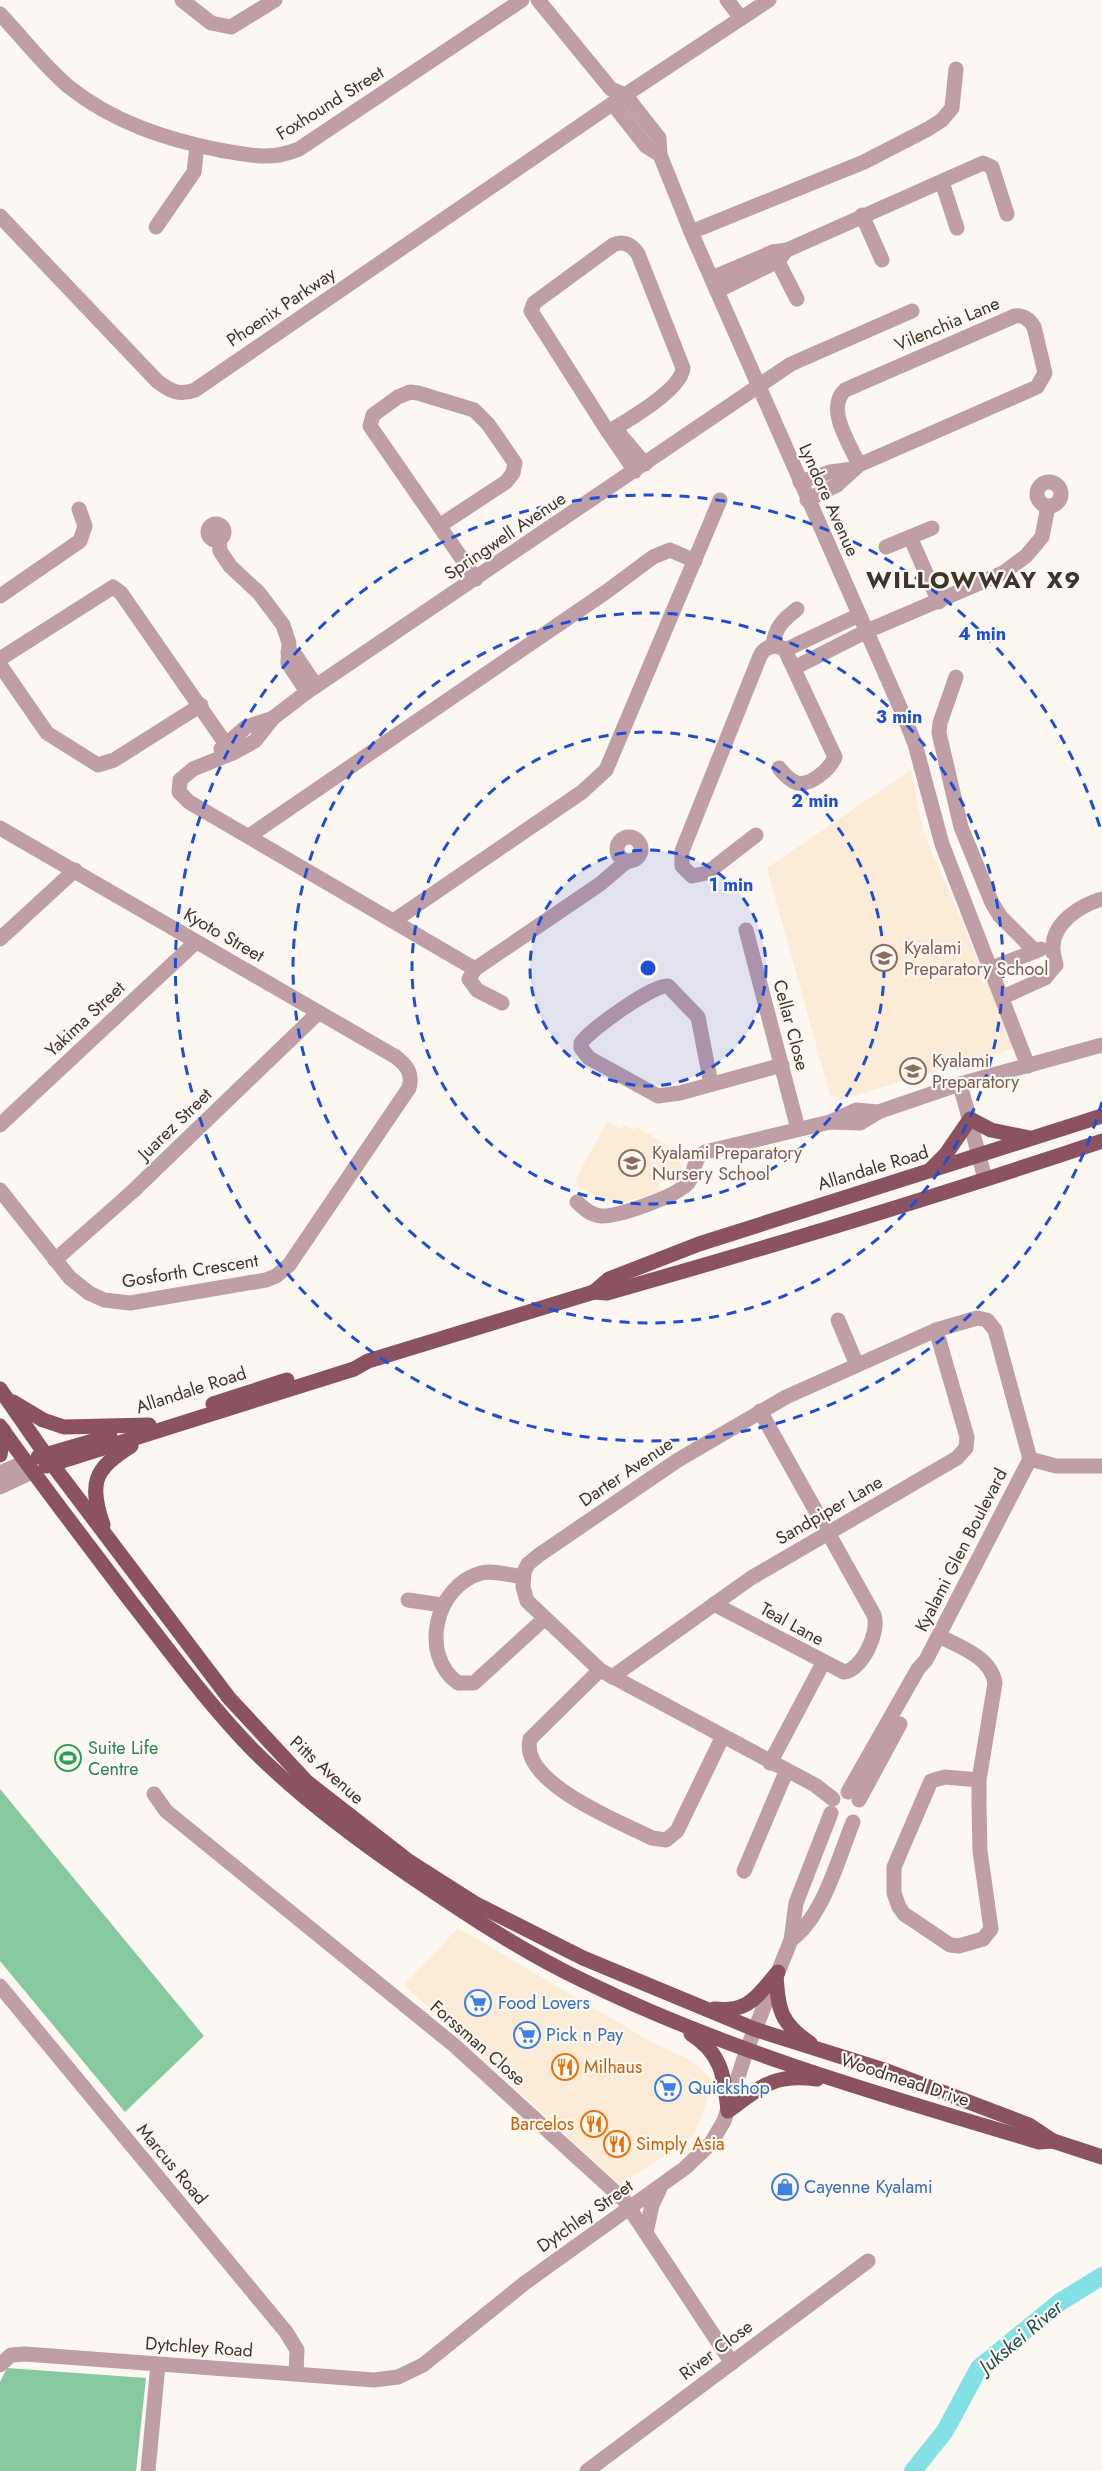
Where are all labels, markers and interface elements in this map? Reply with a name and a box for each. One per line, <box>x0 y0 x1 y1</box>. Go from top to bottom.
street label: Foxhound Street <box>271 59 389 146</box>
street label: Phoenix Parkway <box>221 261 341 353</box>
street label: Vilenchia Lane <box>891 290 1003 358</box>
street label: Lyndore Avenue <box>792 439 866 561</box>
street label: Springwell Avenue <box>439 486 571 586</box>
district label: WILLOWWAY X9 <box>866 562 1082 597</box>
text: 4 min <box>958 621 1006 647</box>
text: 3 min <box>876 704 922 730</box>
text: 2 min <box>791 788 839 814</box>
text: 1 min <box>709 872 753 898</box>
street label: Kyoto Street <box>179 901 270 969</box>
place label: Kyalami Preparatory School <box>904 935 1048 982</box>
school or university icon: Kyalami Preparatory School <box>869 943 899 973</box>
centre of rings <box>638 958 658 978</box>
street label: Yakima Street <box>39 975 131 1063</box>
street label: Cellar Close <box>766 977 816 1073</box>
place label: Kyalami Preparatory <box>932 1048 1019 1095</box>
school or university icon: Kyalami Preparatory <box>898 1056 928 1086</box>
street label: Juarez Street <box>131 1082 218 1167</box>
street label: Allandale Road <box>814 1139 932 1197</box>
place label: Kyalami Preparatory Nursery School <box>652 1140 802 1187</box>
school or university icon: Kyalami Preparatory Nursery School <box>617 1148 647 1178</box>
street label: Gosforth Crescent <box>120 1247 261 1295</box>
street label: Allandale Road <box>132 1360 250 1420</box>
street label: Darter Avenue <box>574 1431 678 1513</box>
street label: Kyalami Glen Boulevard <box>908 1464 1014 1636</box>
street label: Sandpiper Lane <box>771 1469 887 1551</box>
street label: Teal Lane <box>755 1596 829 1652</box>
street label: Pitts Avenue <box>284 1730 370 1810</box>
place label: Suite Life Centre <box>88 1735 158 1782</box>
sports icon: Suite Life Centre <box>53 1743 83 1773</box>
supermarket icon: Food Lovers <box>463 1988 493 2018</box>
place label: Food Lovers <box>498 1990 590 2016</box>
street label: Forssman Close <box>424 1994 532 2092</box>
supermarket icon: Pick n Pay <box>512 2020 542 2050</box>
place label: Pick n Pay <box>546 2022 623 2048</box>
street label: Woodmead Drive <box>837 2047 973 2113</box>
restaurant icon: Milhaus <box>550 2052 580 2082</box>
place label: Milhaus <box>584 2054 642 2080</box>
supermarket icon: Quickshop <box>653 2073 683 2103</box>
place label: Quickshop <box>688 2075 770 2101</box>
restaurant icon: Barcelos <box>579 2109 609 2139</box>
place label: Barcelos <box>510 2111 574 2137</box>
street label: Marcus Road <box>130 2118 214 2210</box>
restaurant icon: Simply Asia <box>602 2129 632 2159</box>
place label: Simply Asia <box>636 2131 725 2157</box>
shop icon: Cayenne Kyalami <box>770 2172 800 2202</box>
street label: Dytchley Street <box>532 2173 639 2259</box>
place label: Cayenne Kyalami <box>804 2174 933 2200</box>
water label: Jukskei River <box>970 2292 1070 2383</box>
street label: River Close <box>674 2314 758 2386</box>
street label: Dytchley Road <box>144 2330 254 2364</box>

